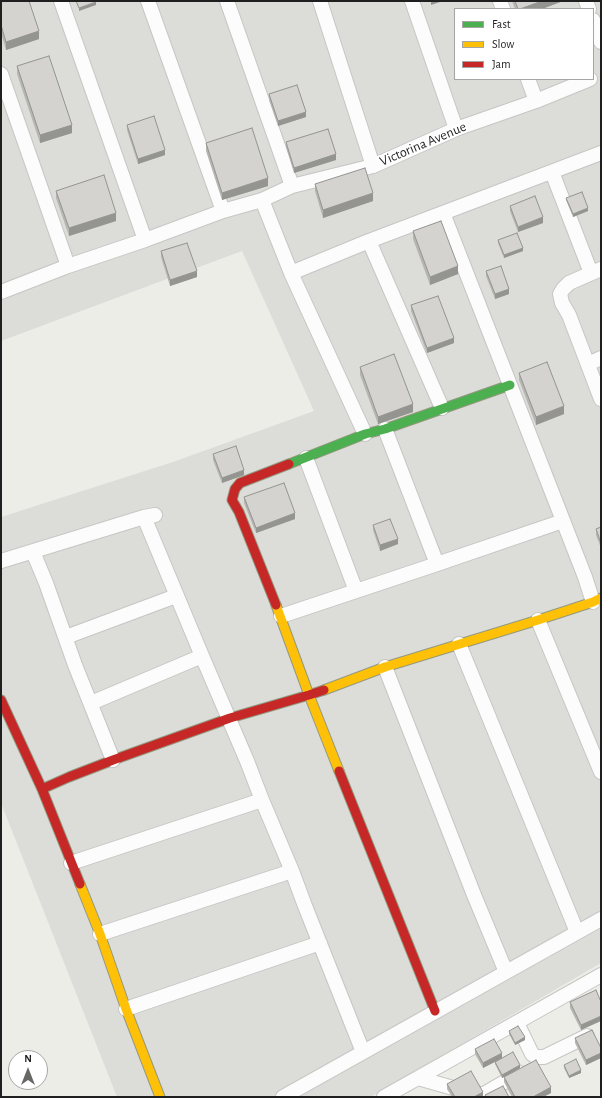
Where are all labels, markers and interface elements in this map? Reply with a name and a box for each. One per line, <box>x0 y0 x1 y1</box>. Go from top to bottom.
legend <box>454 8 594 80</box>
text: Fast <box>492 18 511 30</box>
text: Slow <box>492 38 514 50</box>
text: Jam <box>492 58 511 70</box>
street label: Victorina Avenue <box>377 118 469 170</box>
north arrow <box>8 1050 48 1090</box>
text: N <box>24 1053 32 1064</box>

